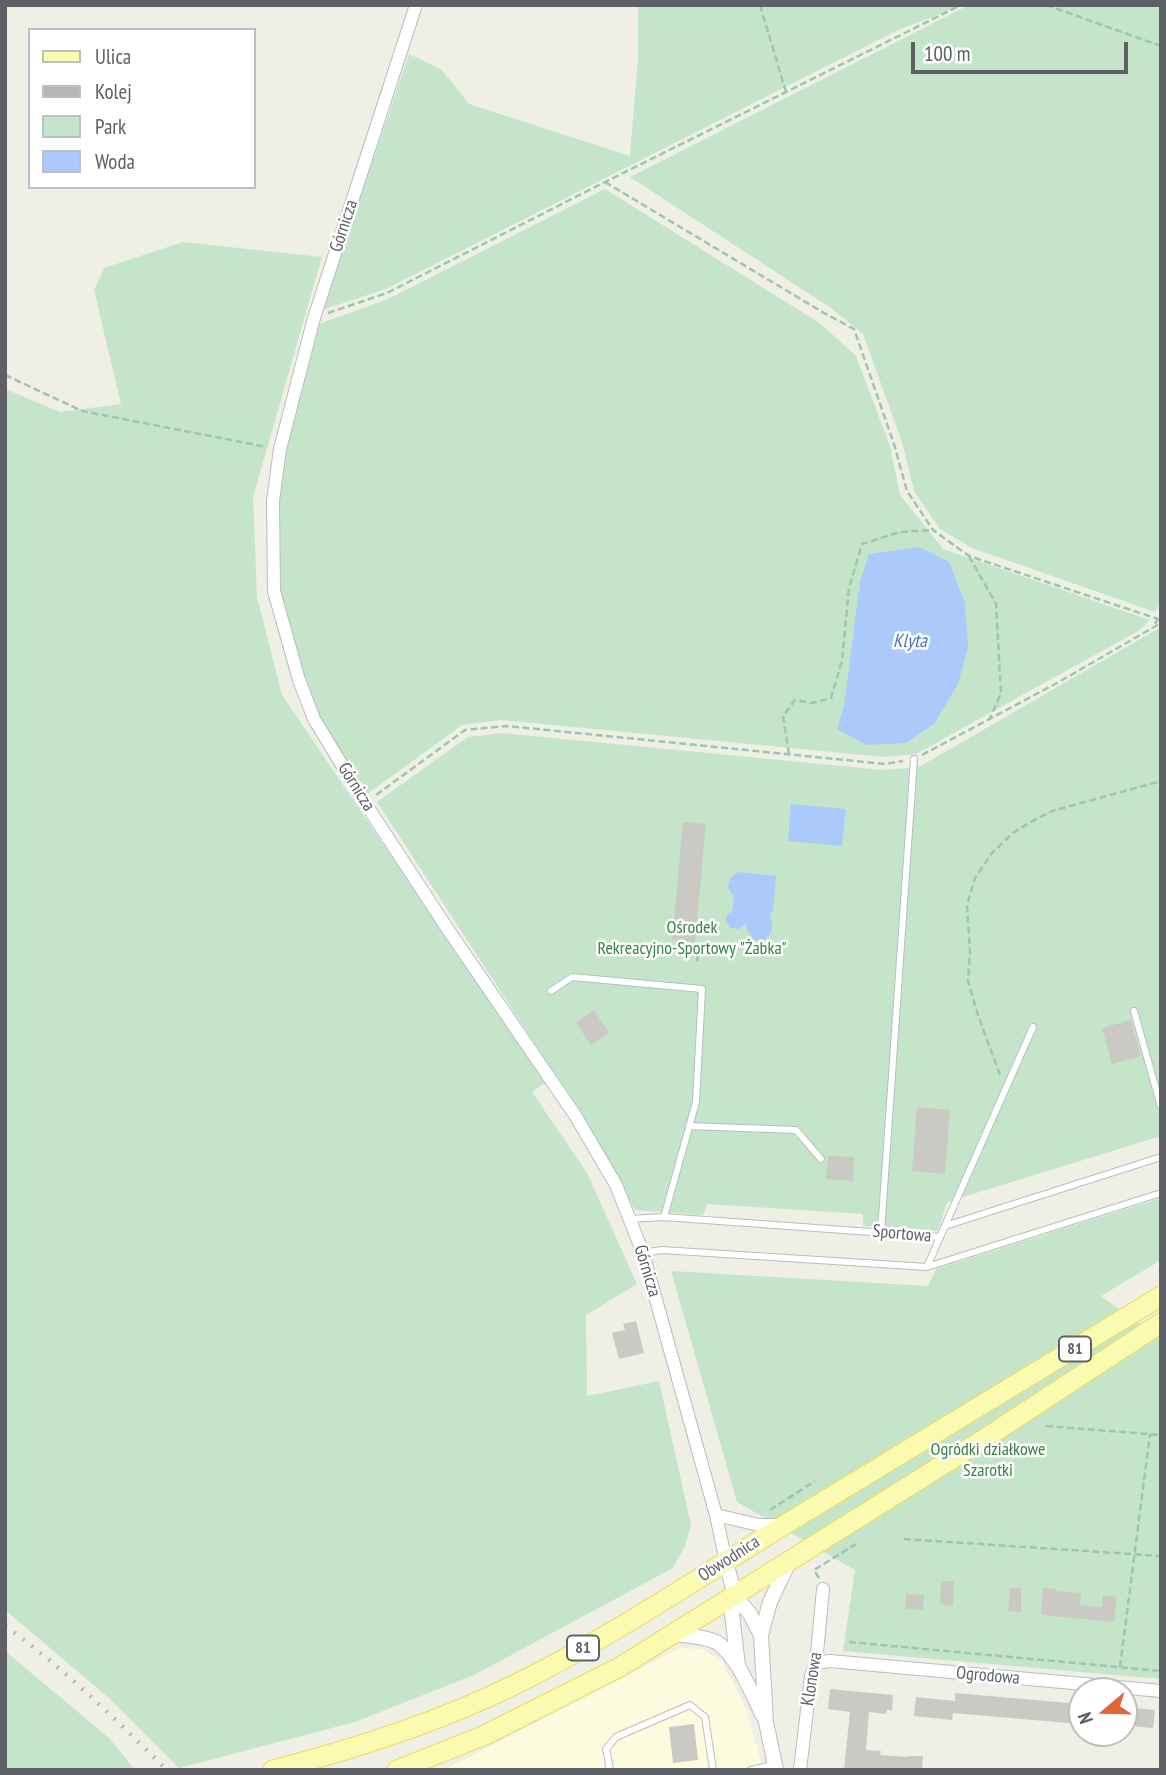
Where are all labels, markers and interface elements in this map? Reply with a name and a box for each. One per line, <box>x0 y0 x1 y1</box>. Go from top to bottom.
legend <box>28 28 256 189</box>
scale bar <box>914 28 1131 72</box>
text: 100 m <box>924 40 970 67</box>
text: Ulica <box>95 43 131 70</box>
text: Kolej <box>95 78 132 105</box>
text: Park <box>95 113 126 140</box>
text: Woda <box>95 148 135 175</box>
street label: Górnicza <box>326 197 362 255</box>
water label: Klyta <box>893 631 927 653</box>
street label: Górnicza <box>333 759 379 815</box>
park label: Ośrodek Rekreacyjno-Sportowy "Żabka" <box>597 917 787 960</box>
street label: Sportowa <box>872 1221 932 1247</box>
street label: Górnicza <box>629 1242 665 1300</box>
road number: 81 <box>1059 1336 1091 1362</box>
park label: Ogródki działkowe Szarotki <box>931 1439 1045 1482</box>
street label: Obwodnica <box>694 1531 764 1587</box>
road number: 81 <box>567 1636 599 1660</box>
street label: Klonowa <box>797 1651 827 1707</box>
street label: Ogrodowa <box>955 1662 1021 1690</box>
north arrow <box>1068 1677 1138 1747</box>
text: N <box>1072 1709 1098 1727</box>

